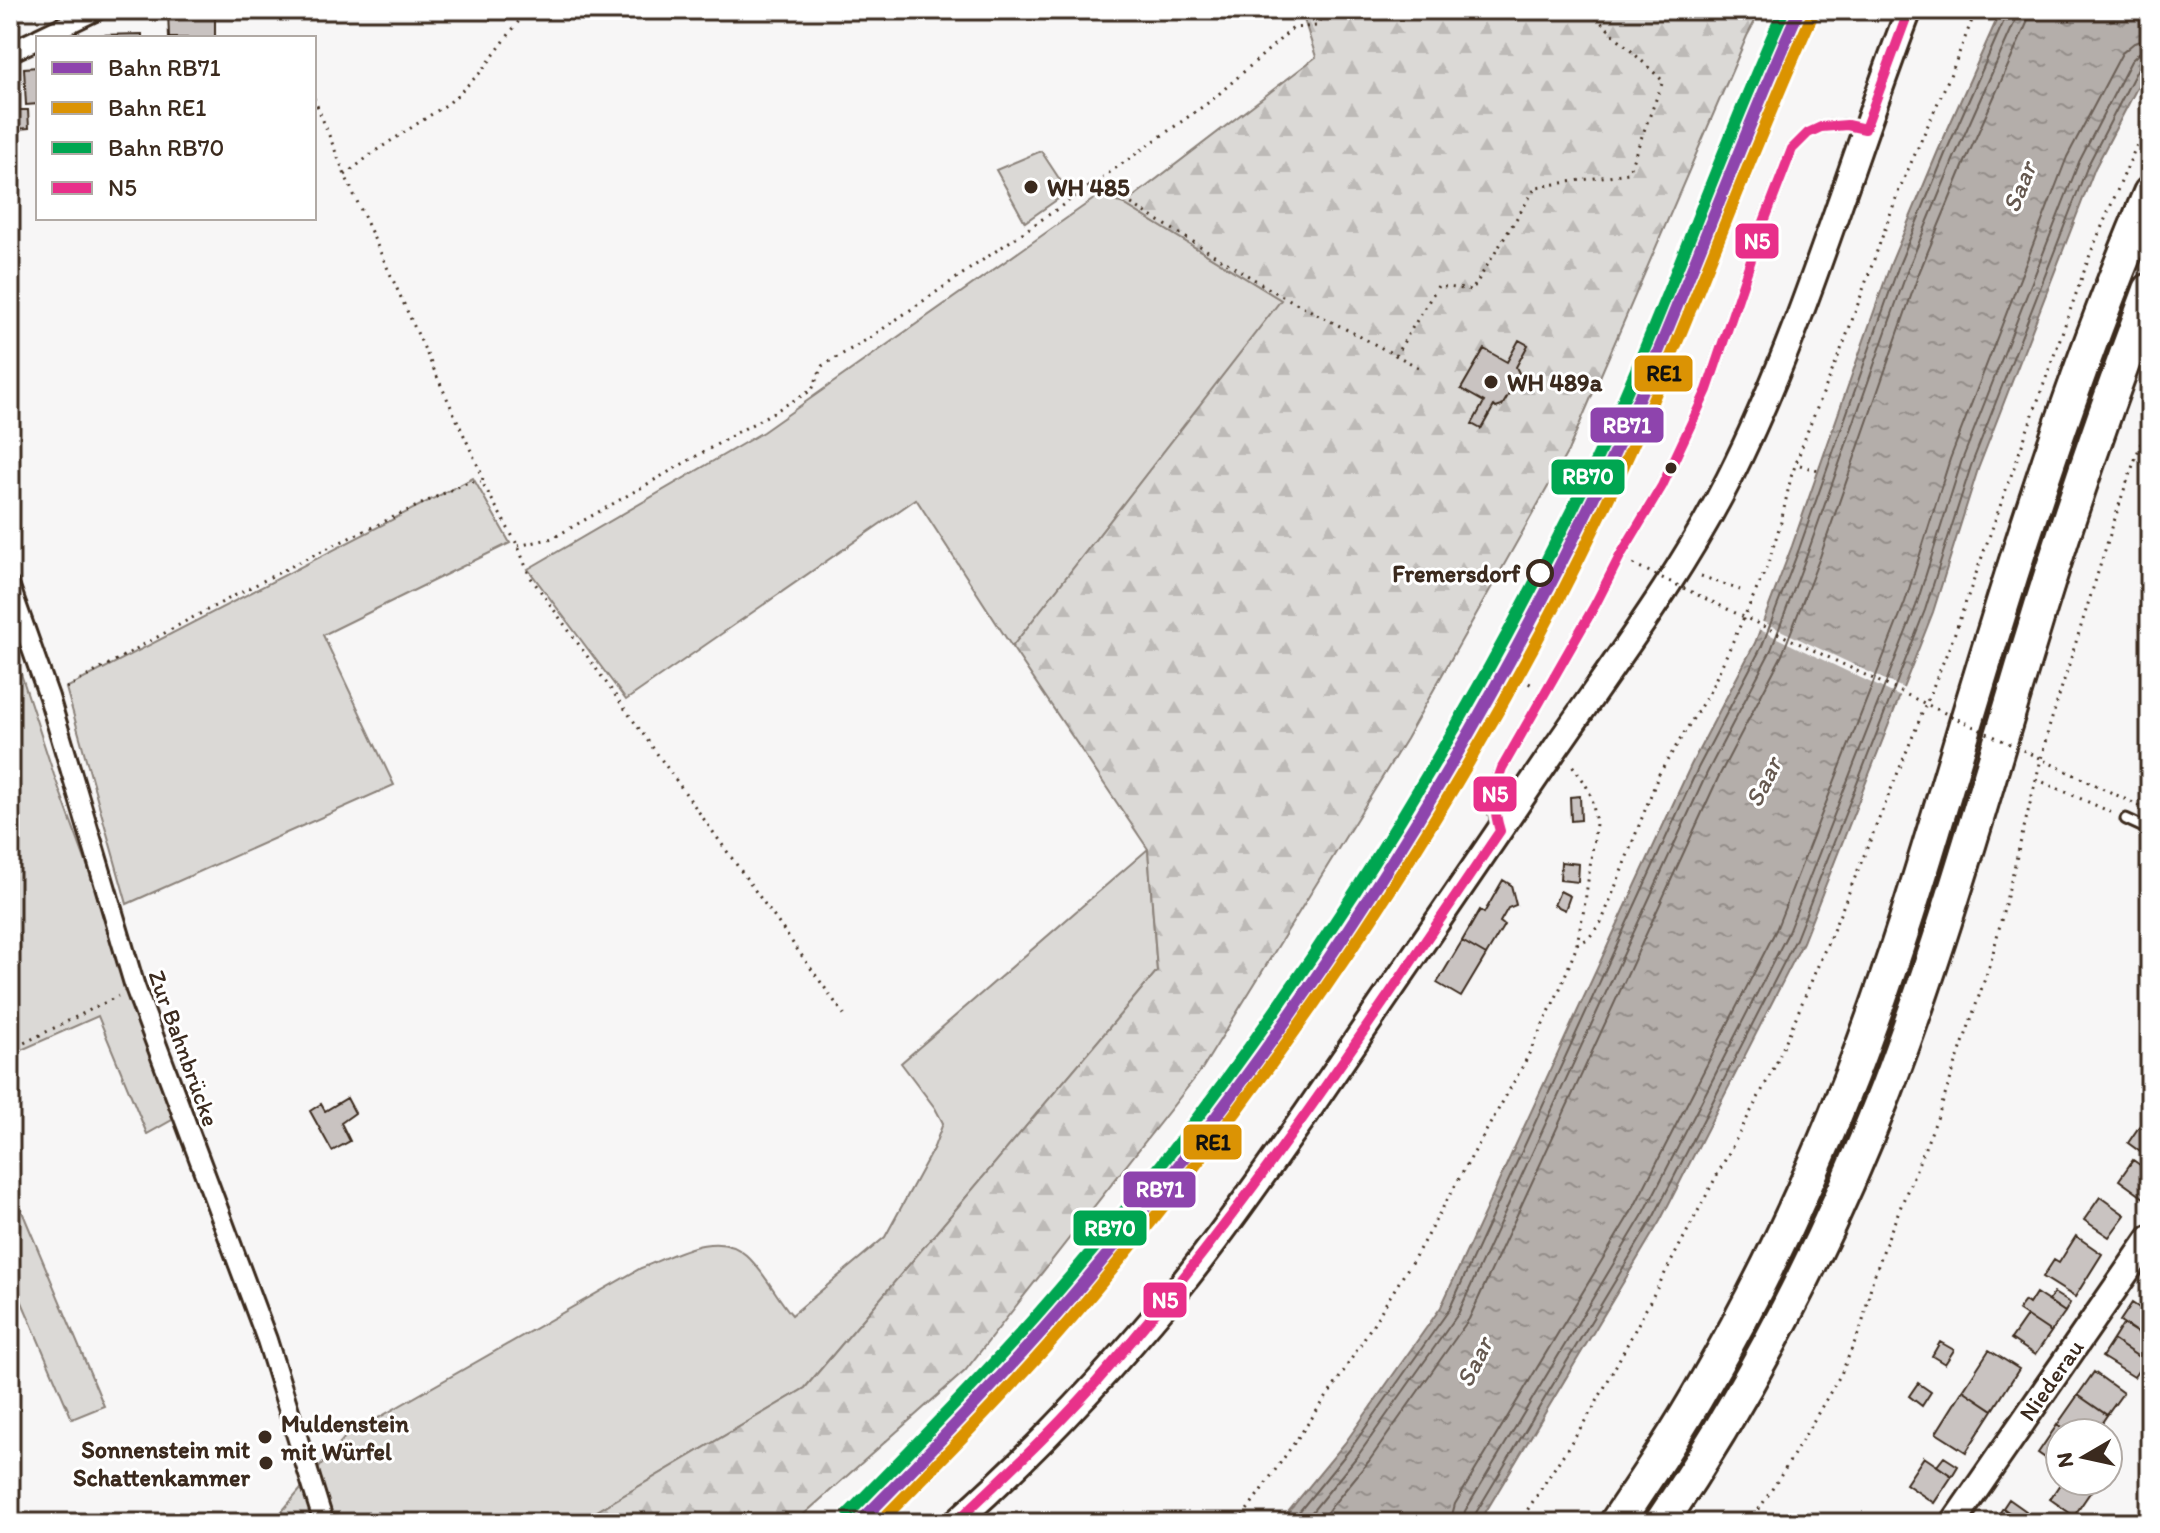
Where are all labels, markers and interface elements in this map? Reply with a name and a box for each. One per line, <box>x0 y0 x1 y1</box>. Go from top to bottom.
legend <box>36 36 316 220</box>
text: Bahn RB71 <box>108 53 221 82</box>
text: Bahn RE1 <box>108 93 206 122</box>
text: Bahn RB70 <box>108 133 224 162</box>
water label: Saar <box>1995 155 2044 217</box>
text: N5 <box>108 173 137 202</box>
place label: WH 485 <box>1047 173 1130 202</box>
marker: WH 485 <box>1022 178 1040 196</box>
line badge: N5 <box>1734 222 1780 260</box>
text: N5 <box>1744 228 1771 255</box>
line badge: RE1 <box>1633 354 1694 393</box>
text: RE1 <box>1646 360 1683 387</box>
place label: WH 489a <box>1507 368 1603 397</box>
marker: WH 489a <box>1482 373 1500 391</box>
line badge: RB71 <box>1589 406 1665 444</box>
text: RB71 <box>1603 412 1652 439</box>
line badge: RB70 <box>1550 458 1626 496</box>
unlabelled marker <box>1663 460 1679 476</box>
text: RB70 <box>1562 463 1614 490</box>
place label: Fremersdorf <box>1392 559 1521 588</box>
marker: Fremersdorf <box>1527 560 1553 586</box>
water label: Saar <box>1737 750 1790 812</box>
line badge: N5 <box>1472 775 1518 813</box>
text: N5 <box>1482 781 1509 808</box>
street label: Zur Bahnbrücke <box>142 966 226 1130</box>
line badge: RE1 <box>1182 1123 1243 1161</box>
text: RE1 <box>1195 1129 1232 1156</box>
line badge: RB71 <box>1122 1170 1197 1209</box>
text: RB71 <box>1136 1176 1185 1203</box>
line badge: RB70 <box>1072 1209 1148 1247</box>
text: RB70 <box>1084 1215 1136 1242</box>
line badge: N5 <box>1142 1281 1188 1319</box>
text: N5 <box>1152 1287 1179 1314</box>
water label: Saar <box>1448 1330 1501 1392</box>
street label: Niederau <box>2012 1334 2090 1426</box>
place label: Muldenstein mit Würfel <box>280 1409 409 1466</box>
north arrow <box>2044 1417 2124 1497</box>
marker: Muldenstein mit Würfel <box>256 1428 274 1446</box>
place label: Sonnenstein mit Schattenkammer <box>73 1435 250 1492</box>
text: N <box>2050 1451 2079 1470</box>
marker: Sonnenstein mit Schattenkammer <box>257 1454 275 1472</box>

